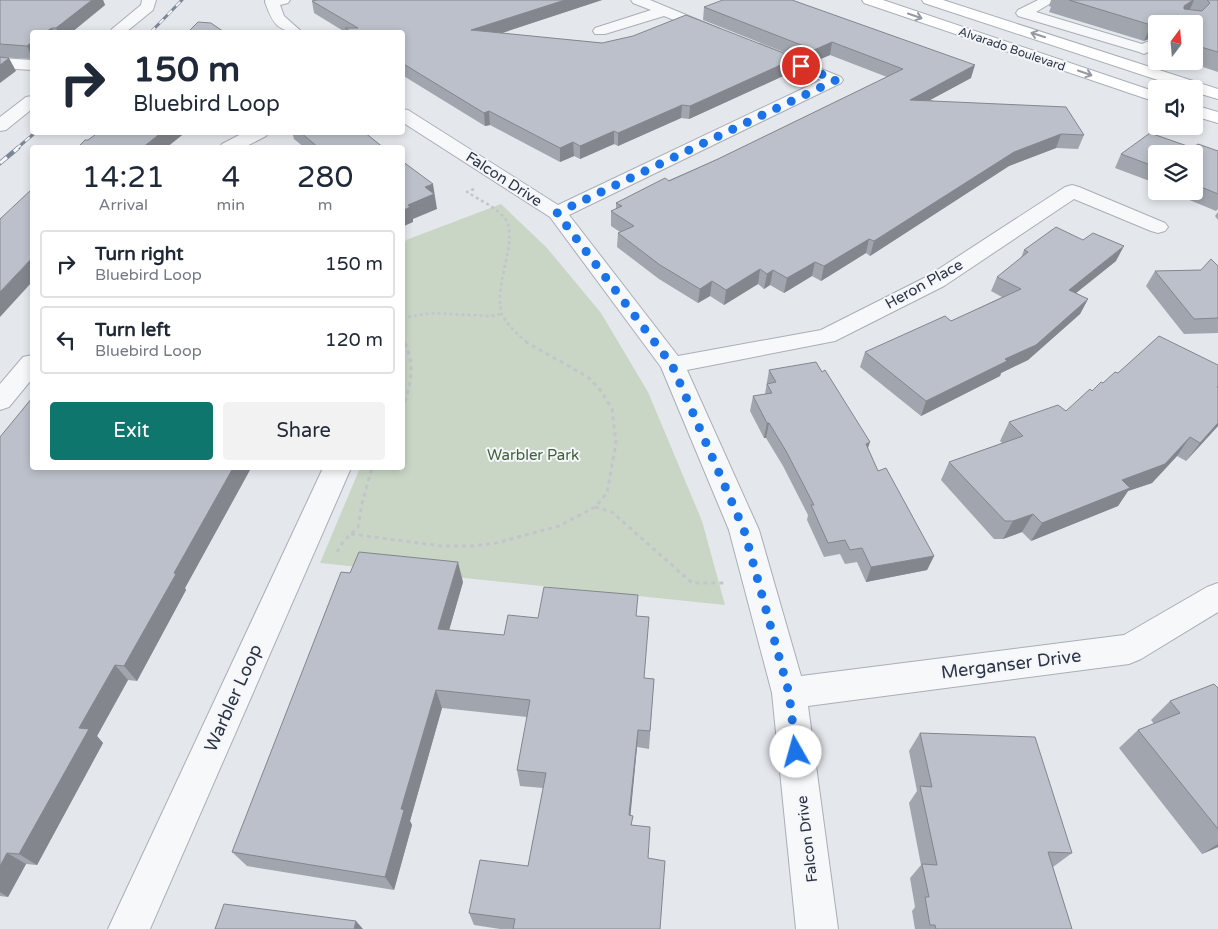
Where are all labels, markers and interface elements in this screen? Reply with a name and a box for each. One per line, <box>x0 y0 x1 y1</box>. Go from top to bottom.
one-way arrow <box>907 11 923 21</box>
north arrow <box>1148 15 1202 70</box>
map controls <box>1148 15 1203 200</box>
street label: Alvarado Boulevard <box>957 24 1067 74</box>
one-way arrow <box>1031 30 1047 40</box>
pin <box>780 45 822 87</box>
text: 150 m <box>133 49 240 91</box>
icon: right <box>50 50 115 115</box>
icon: arrive <box>787 52 815 80</box>
one-way arrow <box>1077 69 1093 79</box>
button: sound <box>1148 80 1203 135</box>
text: Bluebird Loop <box>133 91 280 117</box>
button: layers <box>1148 145 1203 200</box>
street label: Falcon Drive <box>463 148 545 210</box>
text: 14:21 <box>82 159 165 196</box>
text: 4 <box>221 159 240 196</box>
text: 280 <box>297 159 353 196</box>
text: Arrival <box>99 195 148 215</box>
text: min <box>217 195 245 215</box>
text: m <box>318 195 332 215</box>
text: Turn right <box>95 243 183 265</box>
icon: right <box>52 250 80 278</box>
text: 150 m <box>325 253 383 275</box>
street label: Heron Place <box>882 255 966 313</box>
text: Bluebird Loop <box>95 265 202 285</box>
text: Turn left <box>95 319 171 341</box>
icon: left <box>52 326 80 354</box>
text: 120 m <box>325 329 383 351</box>
text: Bluebird Loop <box>95 341 202 361</box>
button: Exit <box>50 402 213 460</box>
button: Share <box>223 402 385 460</box>
park label: Warbler Park <box>487 446 579 464</box>
street label: Warbler Loop <box>199 641 267 755</box>
street label: Merganser Drive <box>940 644 1082 684</box>
position arrow <box>769 725 821 777</box>
street label: Falcon Drive <box>793 795 821 883</box>

